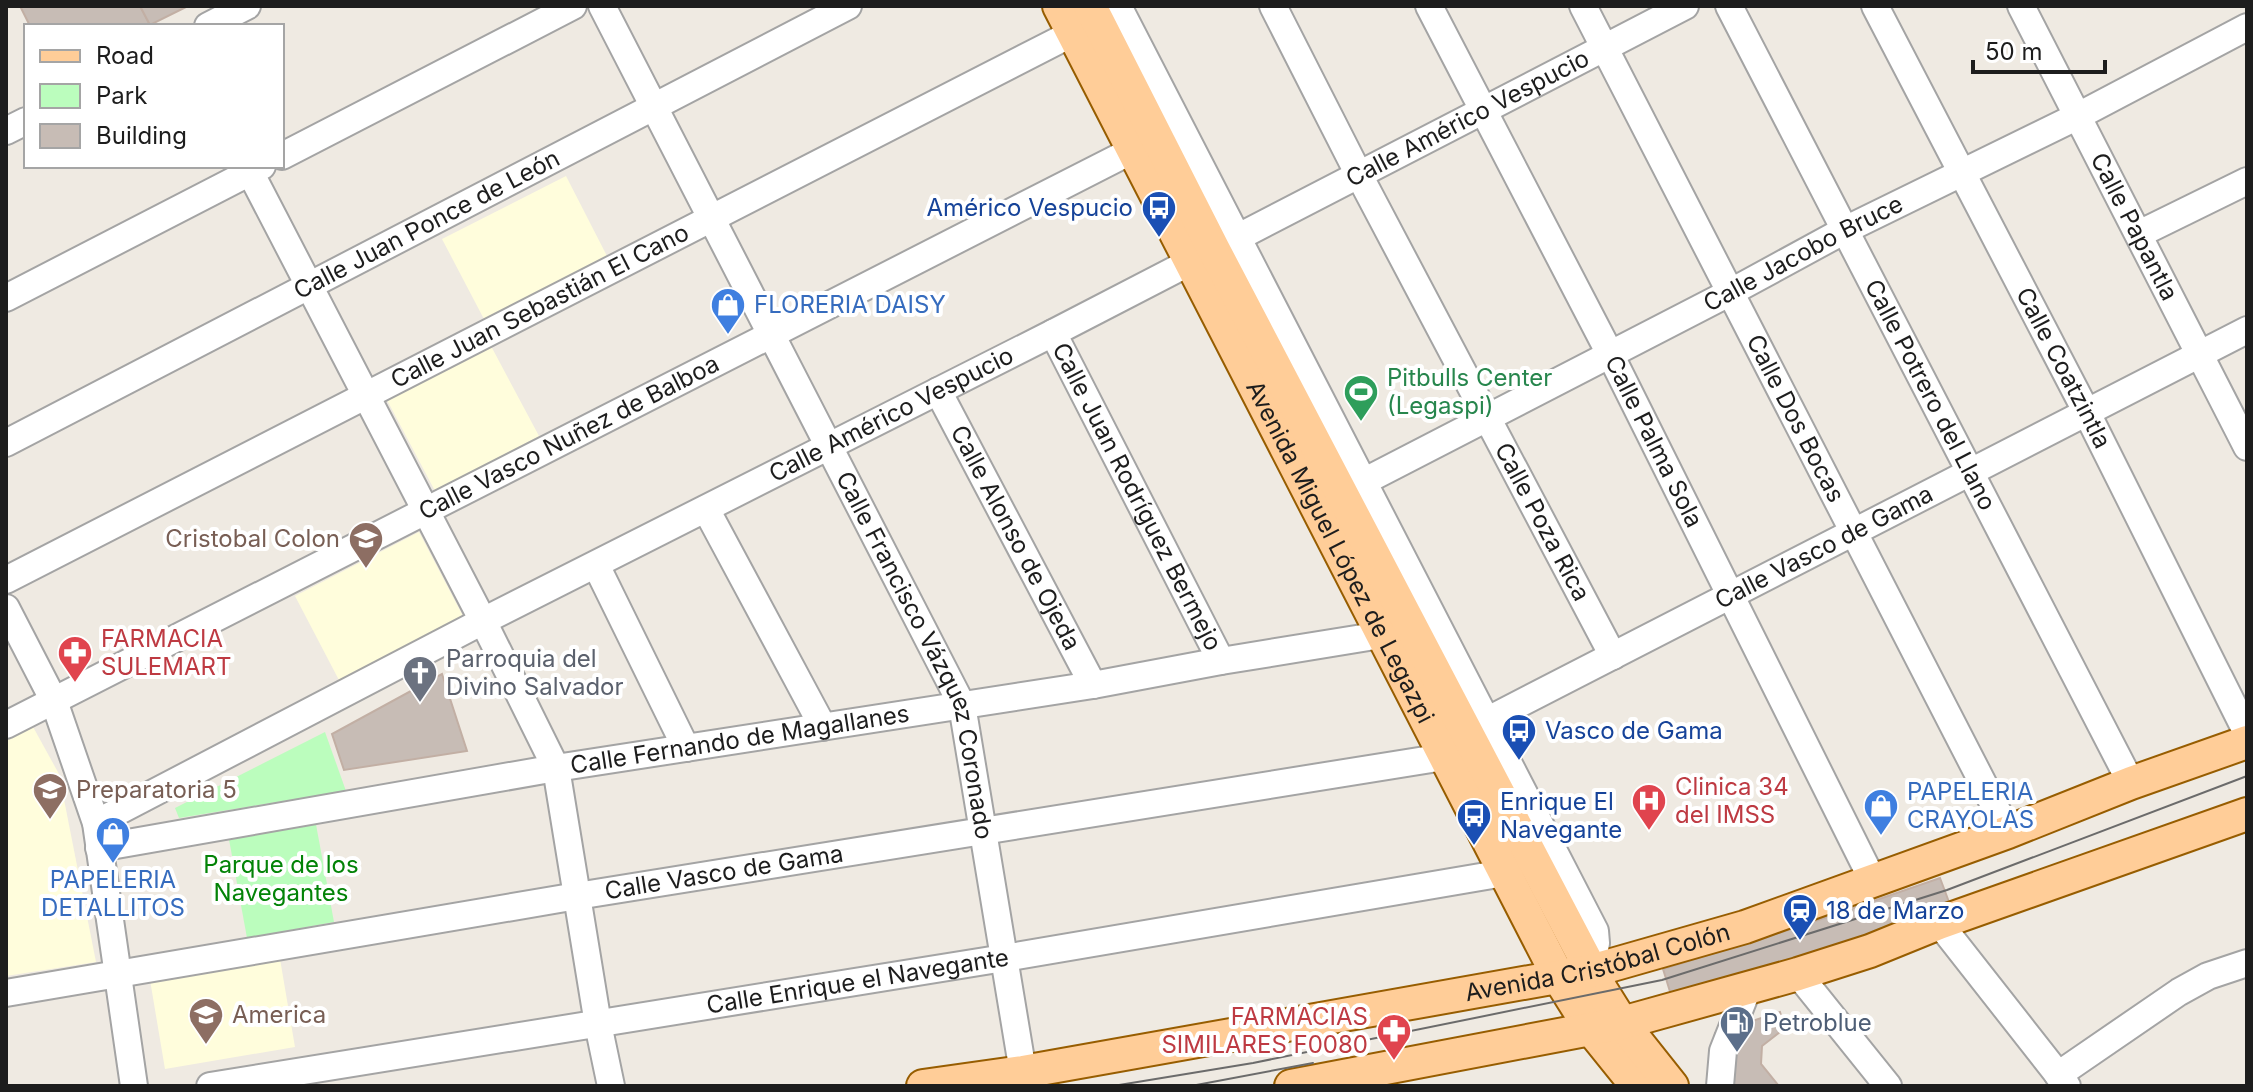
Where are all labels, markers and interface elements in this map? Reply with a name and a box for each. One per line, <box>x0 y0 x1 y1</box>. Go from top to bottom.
legend <box>24 24 284 168</box>
scale bar <box>1973 24 2105 74</box>
text: 50 m <box>1985 37 2043 66</box>
text: Road <box>96 41 154 70</box>
street label: Calle Américo Vespucio <box>1341 43 1594 193</box>
text: Park <box>96 81 147 110</box>
text: Building <box>96 121 187 150</box>
street label: Calle Juan Ponce de León <box>289 143 564 305</box>
street label: Calle Papantla <box>2085 148 2184 305</box>
bus stop icon: Américo Vespucio <box>1140 189 1178 239</box>
street label: Calle Jacobo Bruce <box>1699 189 1907 318</box>
place label: Américo Vespucio <box>927 193 1133 222</box>
street label: Calle Juan Sebastián El Cano <box>386 217 694 394</box>
street label: Calle Potrero del Llano <box>1859 274 2002 515</box>
street label: Calle Coatzintla <box>2010 282 2117 453</box>
shop icon: FLORERIA DAISY <box>709 286 747 336</box>
place label: FLORERIA DAISY <box>754 290 946 319</box>
street label: Calle Dos Bocas <box>1741 330 1851 507</box>
street label: Calle Juan Rodríguez Bermejo <box>1046 338 1228 655</box>
street label: Calle Américo Vespucio <box>764 340 1018 488</box>
street label: Calle Vasco Nuñez de Balboa <box>414 349 724 526</box>
street label: Calle Palma Sola <box>1599 350 1709 532</box>
place label: Pitbulls Center (Legaspi) <box>1387 363 1552 420</box>
sports icon: Pitbulls Center (Legaspi) <box>1342 373 1380 423</box>
street label: Avenida Miguel López de Legazpi <box>1240 376 1440 728</box>
street label: Calle Alonso de Ojeda <box>945 420 1087 655</box>
street label: Calle Poza Rica <box>1489 438 1596 606</box>
street label: Calle Francisco Vázquez Coronado <box>830 466 999 842</box>
street label: Calle Vasco de Gama <box>1710 479 1938 615</box>
school or university icon: Cristobal Colon <box>347 520 385 570</box>
place label: Cristobal Colon <box>165 524 340 553</box>
place label: FARMACIA SULEMART <box>101 624 231 681</box>
pharmacy icon: FARMACIA SULEMART <box>56 634 94 684</box>
place label: Parroquia del Divino Salvador <box>446 644 624 701</box>
church icon: Parroquia del Divino Salvador <box>401 654 439 704</box>
street label: Calle Fernando de Magallanes <box>568 699 911 780</box>
bus stop icon: Vasco de Gama <box>1500 712 1538 762</box>
place label: Vasco de Gama <box>1545 716 1723 745</box>
school or university icon: Preparatoria 5 <box>31 771 69 821</box>
place label: Clinica 34 del IMSS <box>1675 772 1789 829</box>
place label: Preparatoria 5 <box>76 775 237 804</box>
place label: PAPELERIA CRAYOLAS <box>1907 777 2034 834</box>
hospital icon: Clinica 34 del IMSS <box>1630 782 1668 832</box>
place label: Enrique El Navegante <box>1500 787 1622 844</box>
shop icon: PAPELERIA CRAYOLAS <box>1862 787 1900 837</box>
bus stop icon: Enrique El Navegante <box>1455 797 1493 847</box>
shop icon: PAPELERIA DETALLITOS <box>94 815 132 865</box>
street label: Calle Vasco de Gama <box>603 839 845 905</box>
park label: Parque de los Navegantes <box>203 850 359 907</box>
place label: PAPELERIA DETALLITOS <box>41 865 185 922</box>
station icon: 18 de Marzo <box>1781 892 1819 942</box>
place label: 18 de Marzo <box>1826 896 1964 925</box>
street label: Avenida Cristóbal Colón <box>1463 917 1733 1007</box>
street label: Calle Enrique el Navegante <box>704 942 1011 1020</box>
school or university icon: America <box>187 996 225 1046</box>
place label: America <box>232 1000 326 1029</box>
place label: FARMACIAS SIMILARES F0080 <box>1161 1002 1368 1059</box>
fuel station icon: Petroblue <box>1718 1004 1756 1054</box>
place label: Petroblue <box>1763 1008 1872 1037</box>
pharmacy icon: FARMACIAS SIMILARES F0080 <box>1375 1012 1413 1062</box>

